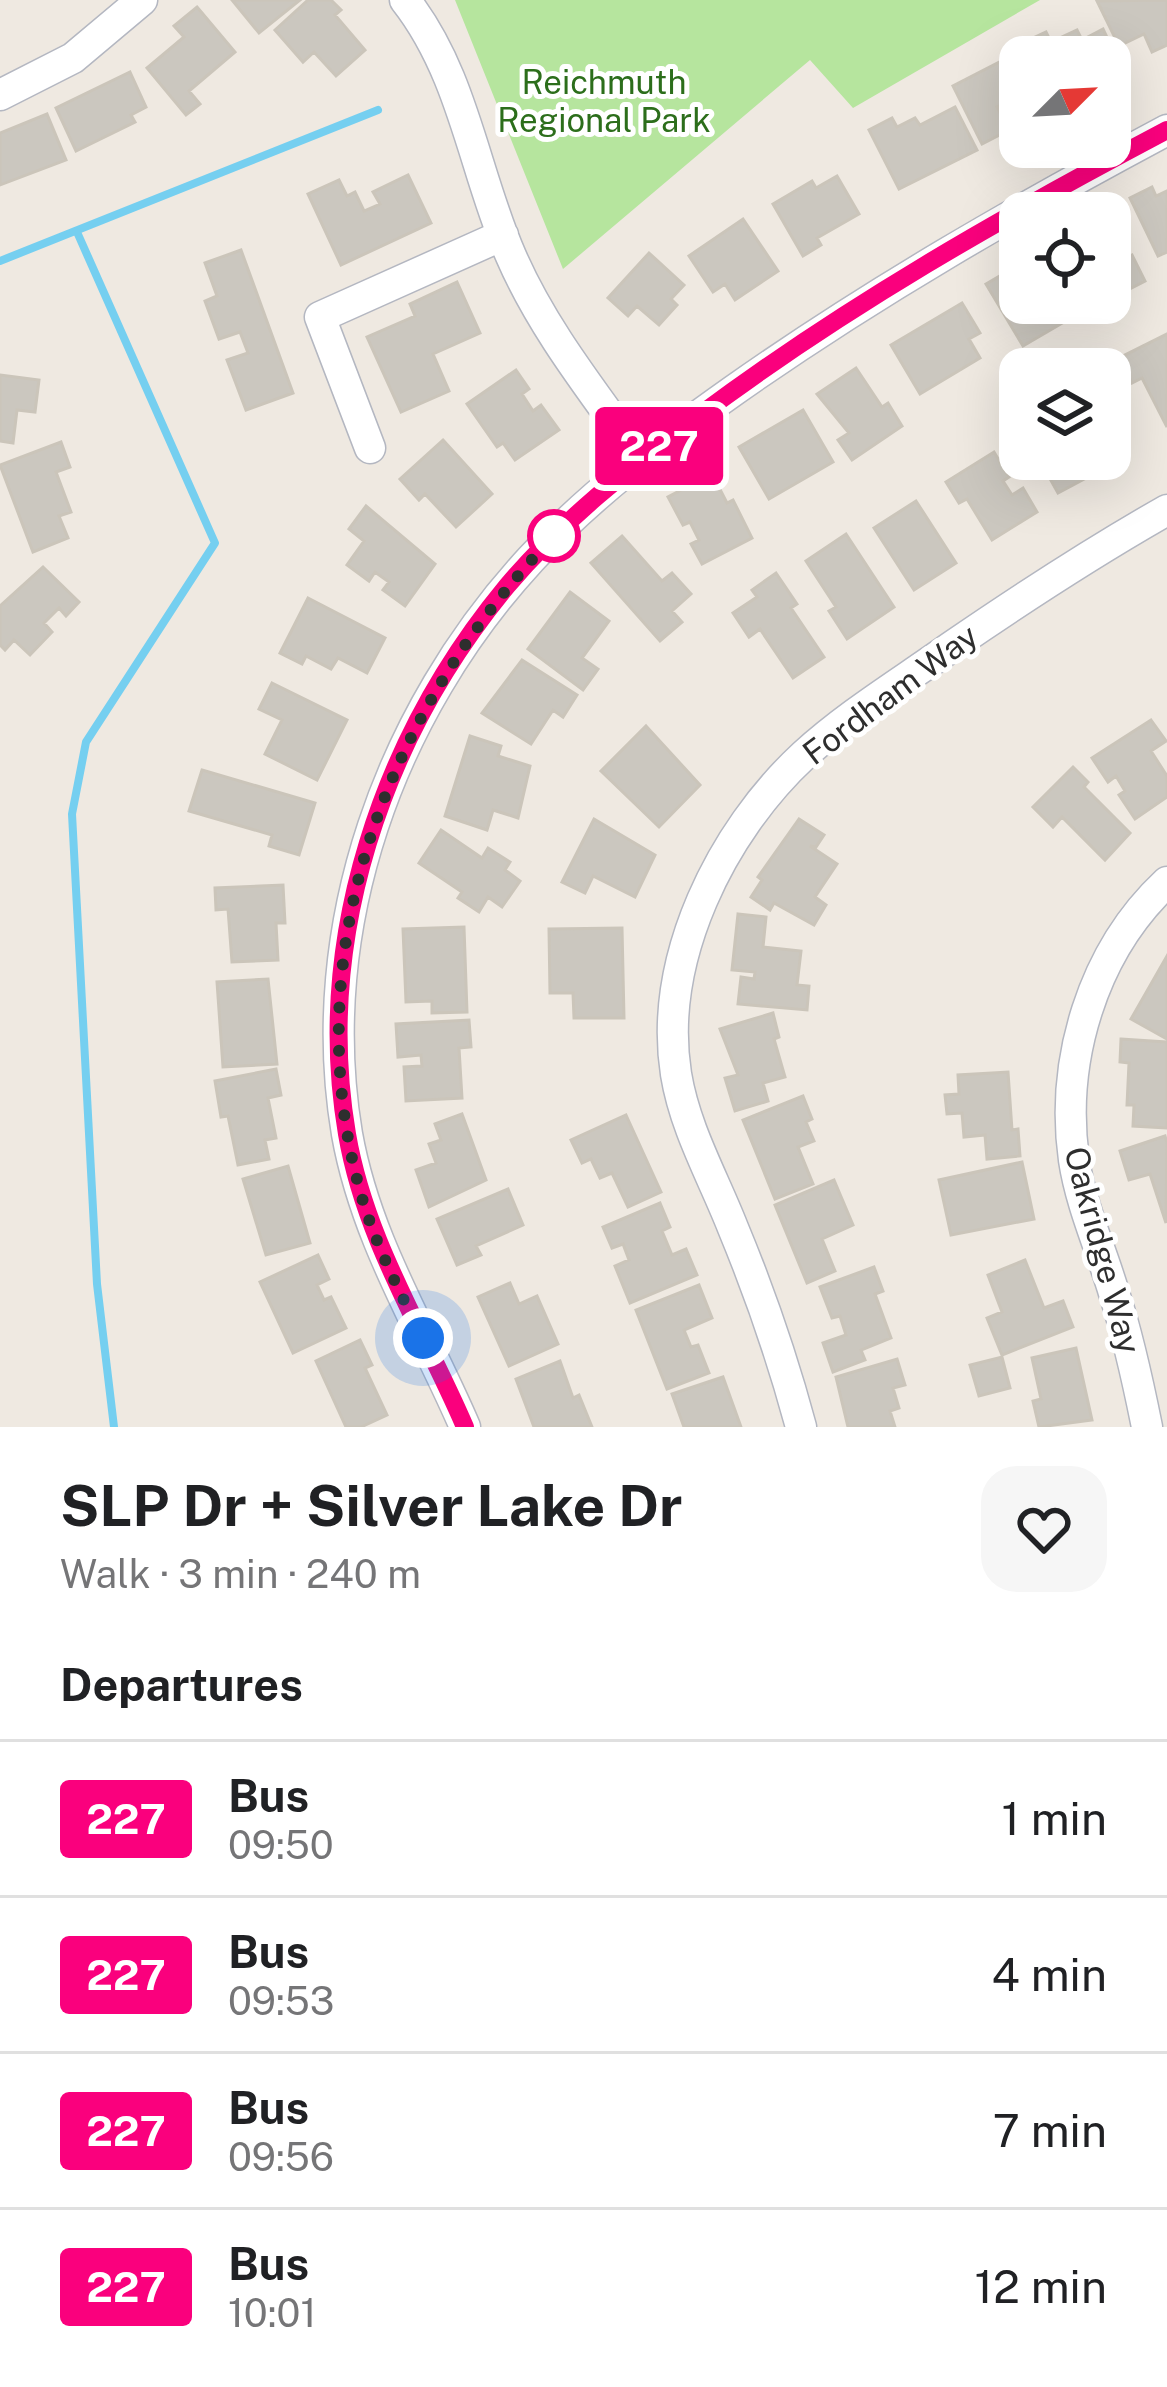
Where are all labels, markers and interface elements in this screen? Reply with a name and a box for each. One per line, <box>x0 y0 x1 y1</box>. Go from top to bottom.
north arrow <box>999 36 1131 168</box>
map controls <box>999 36 1131 480</box>
park label: Reichmuth Regional Park <box>497 63 711 139</box>
button: locate <box>999 192 1131 324</box>
button: layers <box>999 348 1131 480</box>
line badge: 227 <box>590 407 728 485</box>
text: 227 <box>619 421 699 470</box>
unlabelled marker <box>529 511 579 561</box>
street label: Fordham Way <box>795 616 985 772</box>
street label: Oakridge Way <box>1057 1142 1149 1358</box>
your location <box>393 1308 453 1368</box>
button: heart <box>981 1466 1107 1592</box>
text: SLP Dr + Silver Lake Dr <box>60 1472 683 1539</box>
text: Walk · 3 min · 240 m <box>60 1551 421 1597</box>
text: Departures <box>60 1658 303 1711</box>
text: Bus <box>228 1769 309 1822</box>
text: 1 min <box>1001 1792 1107 1845</box>
text: 227 <box>86 1794 166 1843</box>
text: 09:50 <box>228 1822 334 1868</box>
text: Bus <box>228 1925 309 1978</box>
text: 4 min <box>991 1948 1107 2001</box>
text: 227 <box>86 1950 166 1999</box>
text: 09:53 <box>228 1978 334 2024</box>
text: Bus <box>228 2081 309 2134</box>
text: 7 min <box>993 2104 1107 2157</box>
text: 227 <box>86 2106 166 2155</box>
text: 09:56 <box>228 2134 334 2180</box>
text: Bus <box>228 2237 309 2290</box>
text: 12 min <box>975 2260 1107 2313</box>
text: 227 <box>86 2262 166 2311</box>
text: 10:01 <box>228 2290 316 2336</box>

